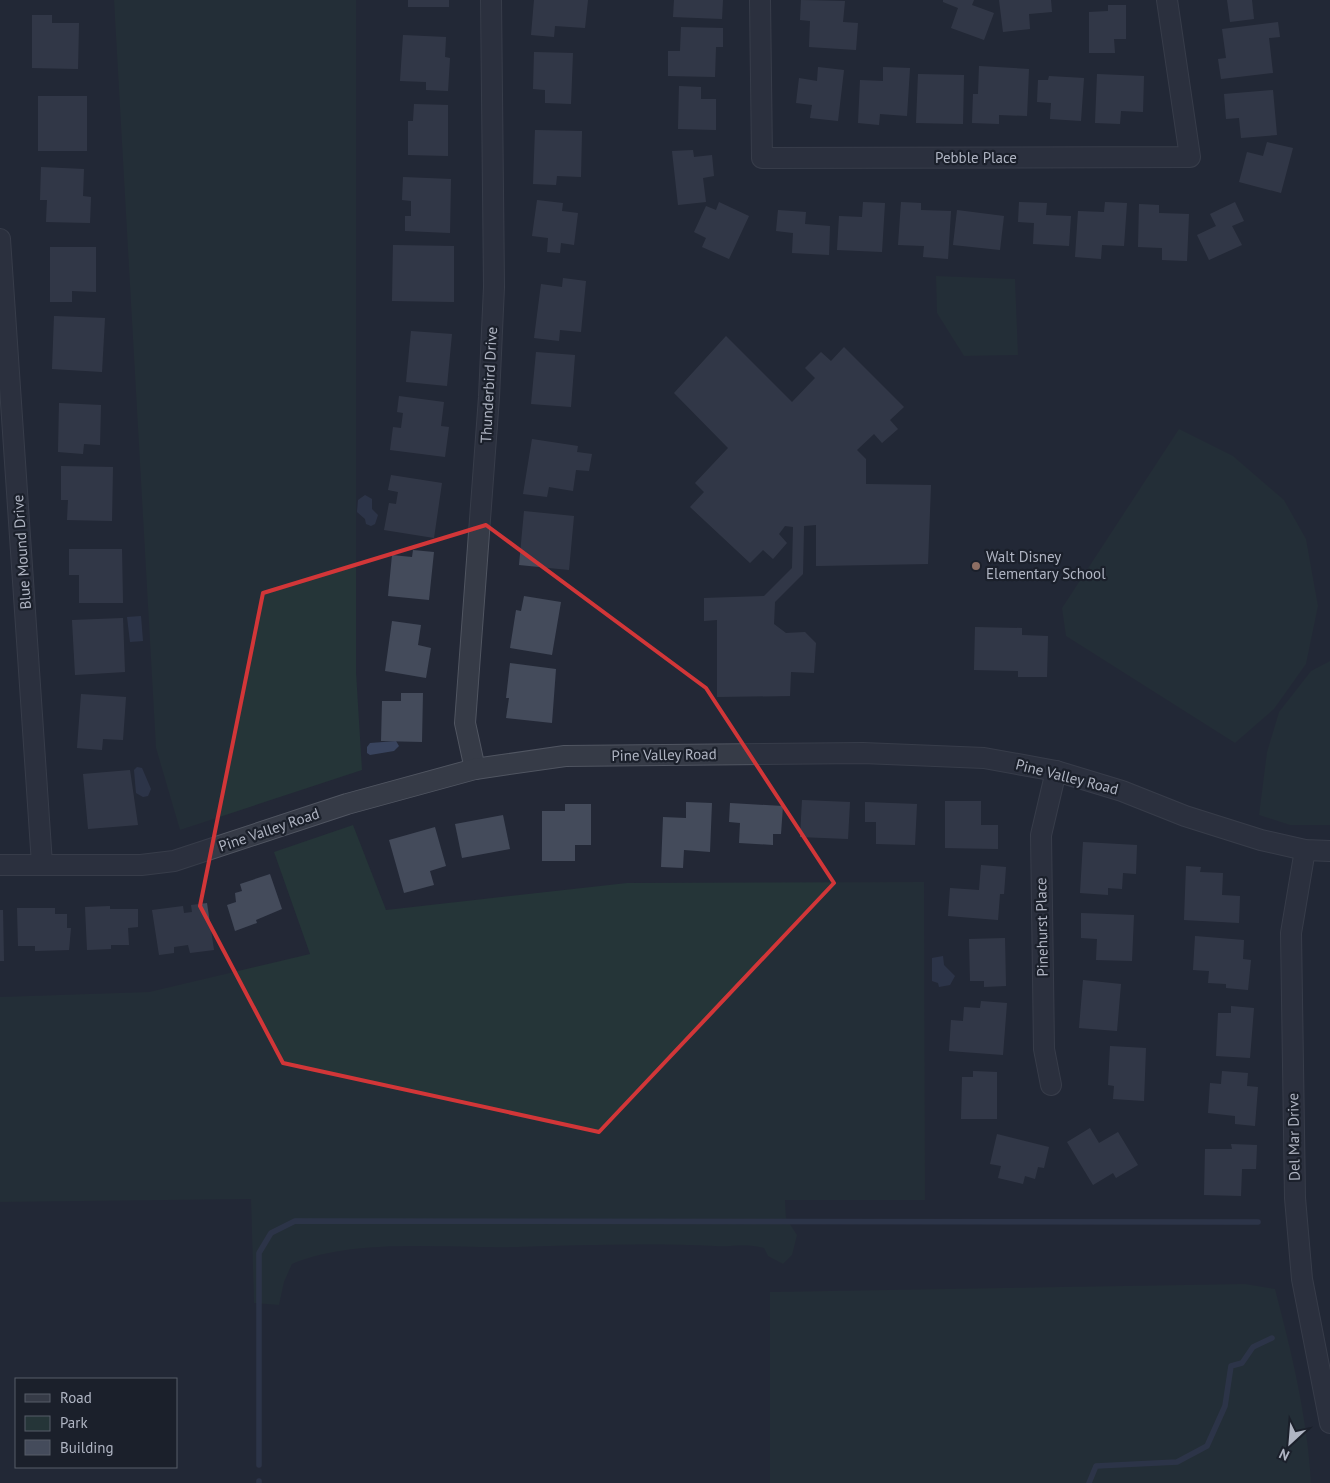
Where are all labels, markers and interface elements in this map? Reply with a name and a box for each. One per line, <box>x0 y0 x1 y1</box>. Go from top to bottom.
street label: Pebble Place <box>935 148 1017 167</box>
street label: Thunderbird Drive <box>476 326 501 444</box>
street label: Blue Mound Drive <box>8 494 35 610</box>
place label: Walt Disney Elementary School <box>986 547 1106 583</box>
marker: Walt Disney Elementary School <box>970 560 982 572</box>
street label: Pine Valley Road <box>611 744 717 765</box>
street label: Pine Valley Road <box>1014 755 1120 798</box>
street label: Pine Valley Road <box>216 803 322 856</box>
street label: Pinehurst Place <box>1031 877 1052 977</box>
street label: Del Mar Drive <box>1283 1093 1304 1181</box>
legend <box>15 1378 178 1468</box>
text: Road <box>60 1388 92 1407</box>
text: Park <box>60 1413 88 1432</box>
north arrow <box>1265 1418 1315 1468</box>
text: Building <box>60 1438 114 1457</box>
text: N <box>1276 1445 1292 1465</box>

